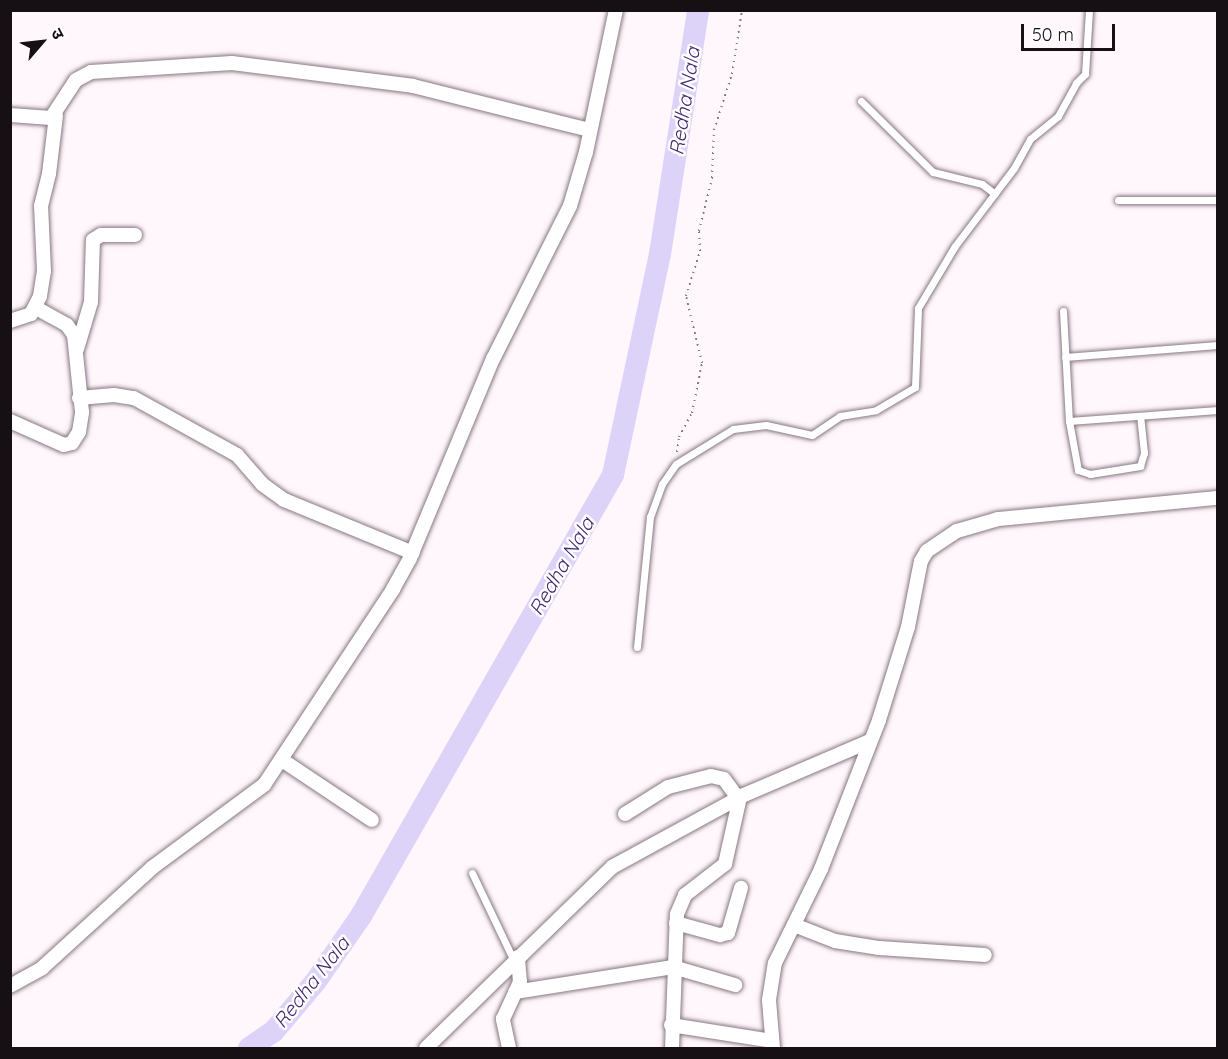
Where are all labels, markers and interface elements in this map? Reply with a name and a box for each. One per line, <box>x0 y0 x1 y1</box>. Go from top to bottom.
north arrow <box>12 12 72 72</box>
scale bar <box>1024 12 1118 50</box>
text: 50 m <box>1032 23 1074 46</box>
text: उ <box>47 25 69 42</box>
water label: Redha Nala <box>664 45 704 157</box>
water label: Redha Nala <box>523 513 599 619</box>
water label: Redha Nala <box>268 932 354 1032</box>

